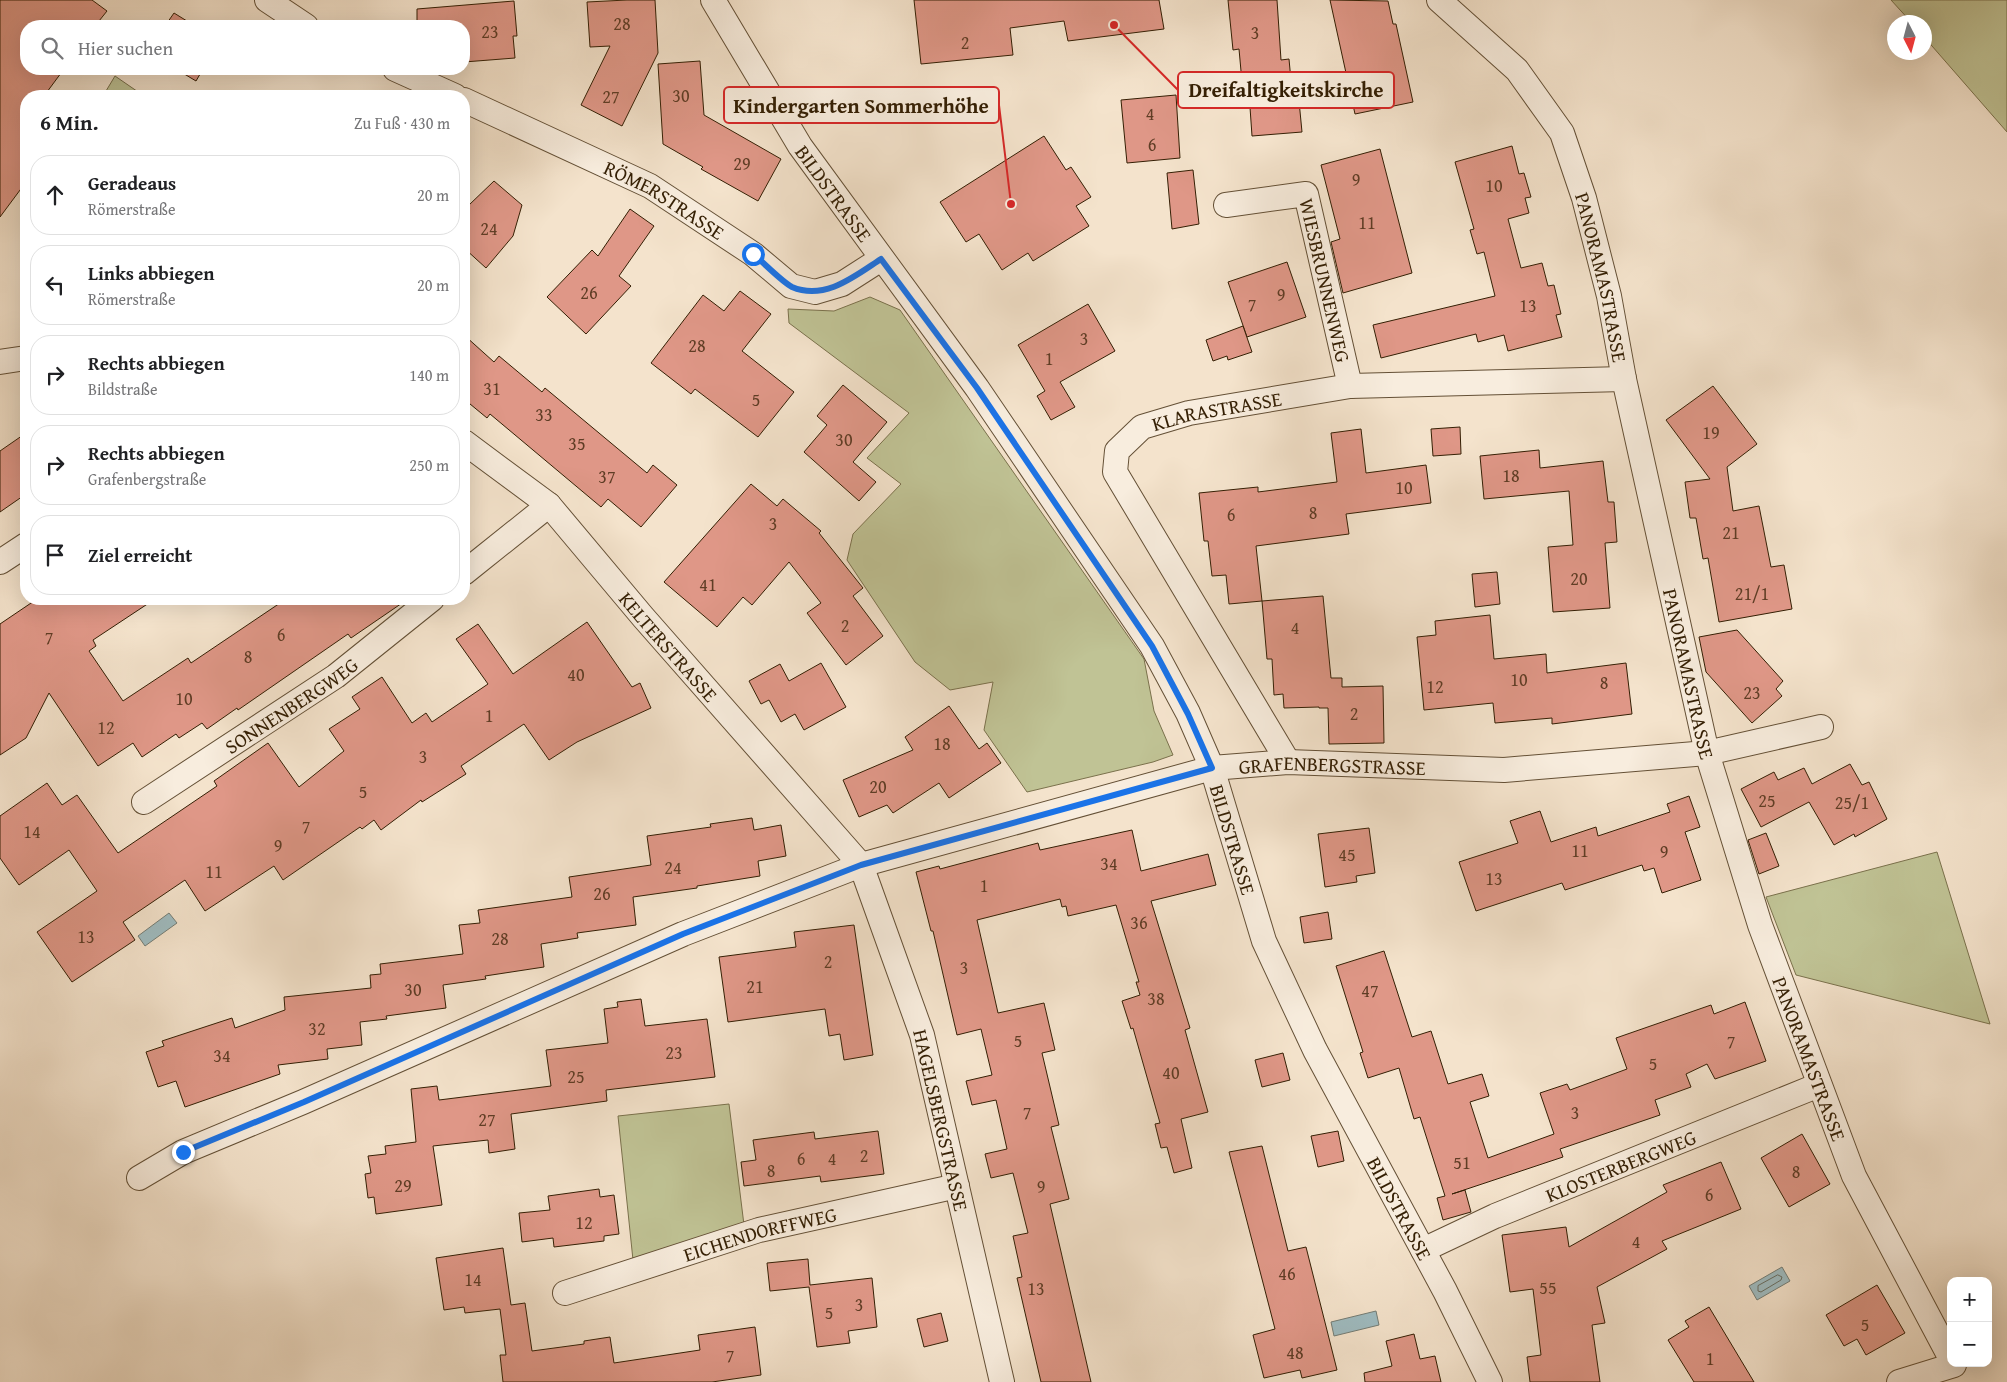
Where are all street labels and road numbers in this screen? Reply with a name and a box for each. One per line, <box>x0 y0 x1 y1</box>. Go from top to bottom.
street label: BILDSTRASSE <box>789 138 880 247</box>
street label: RÖMERSTRASSE <box>600 152 731 246</box>
street label: PANORAMASTRASSE <box>1568 188 1635 364</box>
street label: WIESBRUNNENWEG <box>1293 195 1359 365</box>
street label: KLARASTRASSE <box>1148 383 1283 438</box>
street label: KELTERSTRASSE <box>613 585 725 708</box>
street label: PANORAMASTRASSE <box>1656 586 1722 762</box>
street label: SONNENBERGWEG <box>218 650 364 760</box>
street label: GRAFENBERGSTRASSE <box>1237 747 1426 782</box>
street label: BILDSTRASSE <box>1203 781 1264 898</box>
street label: PANORAMASTRASSE <box>1766 972 1854 1145</box>
street label: HAGELSBERGSTRASSE <box>907 1026 977 1214</box>
street label: KLOSTERBERGWEG <box>1541 1122 1700 1209</box>
street label: BILDSTRASSE <box>1360 1151 1440 1265</box>
street label: EICHENDORFFWEG <box>679 1199 839 1268</box>

